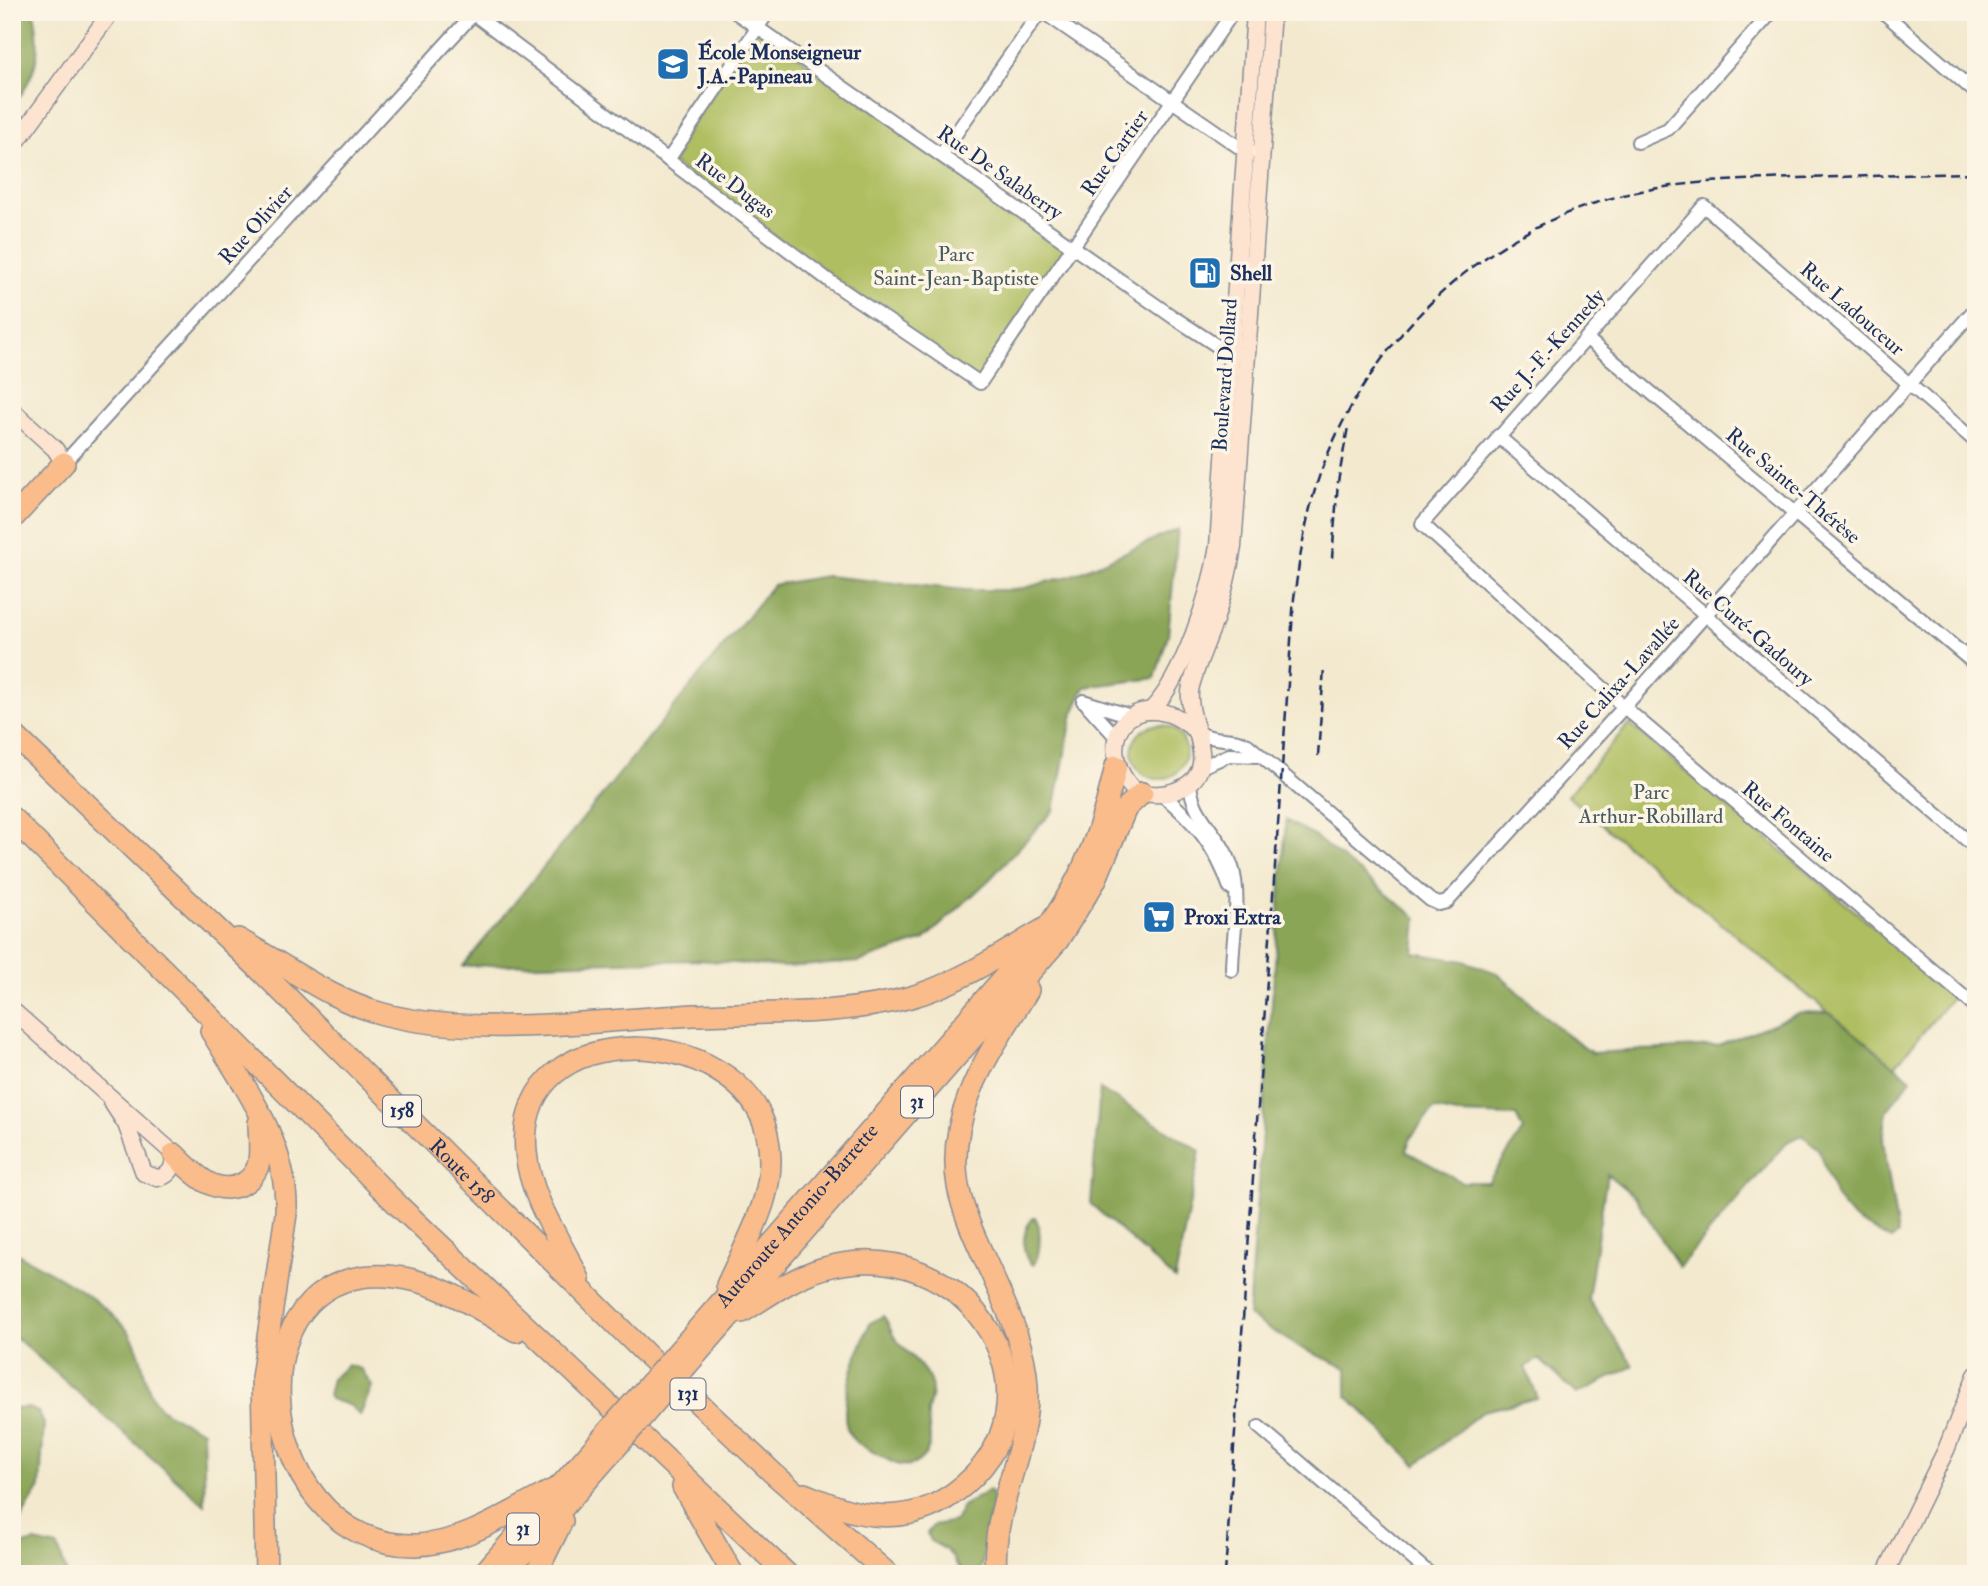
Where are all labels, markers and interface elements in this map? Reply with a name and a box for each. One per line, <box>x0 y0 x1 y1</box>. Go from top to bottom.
place label: École Monseigneur J.A.-Papineau <box>697 39 862 90</box>
school or university icon: École Monseigneur J.A.-Papineau <box>654 45 692 83</box>
street label: Rue Cartier <box>1075 104 1155 202</box>
street label: Rue De Salaberry <box>932 120 1069 227</box>
street label: Rue Dugas <box>690 147 780 225</box>
street label: Rue Olivier <box>213 179 299 270</box>
park label: Parc Saint-Jean-Baptiste <box>873 241 1039 292</box>
fuel station icon: Shell <box>1186 254 1224 292</box>
street label: Rue Ladouceur <box>1794 256 1910 362</box>
place label: Shell <box>1230 260 1273 287</box>
street label: Rue J.-F.-Kennedy <box>1485 283 1611 419</box>
street label: Boulevard Dollard <box>1206 297 1244 452</box>
street label: Rue Sainte-Thérèse <box>1720 422 1866 550</box>
street label: Rue Curé-Gadoury <box>1677 564 1820 693</box>
street label: Rue Calixa-Lavallée <box>1552 611 1686 755</box>
street label: Rue Fontaine <box>1736 775 1840 869</box>
park label: Parc Arthur-Robillard <box>1578 779 1724 830</box>
supermarket icon: Proxi Extra <box>1140 898 1178 936</box>
place label: Proxi Extra <box>1184 904 1282 931</box>
road number: 31 <box>901 1086 933 1118</box>
road number: 158 <box>383 1096 421 1126</box>
street label: Autoroute Antonio-Barrette <box>709 1118 884 1314</box>
street label: Route 158 <box>423 1132 501 1210</box>
road number: 131 <box>670 1378 706 1410</box>
road number: 31 <box>507 1513 539 1544</box>

